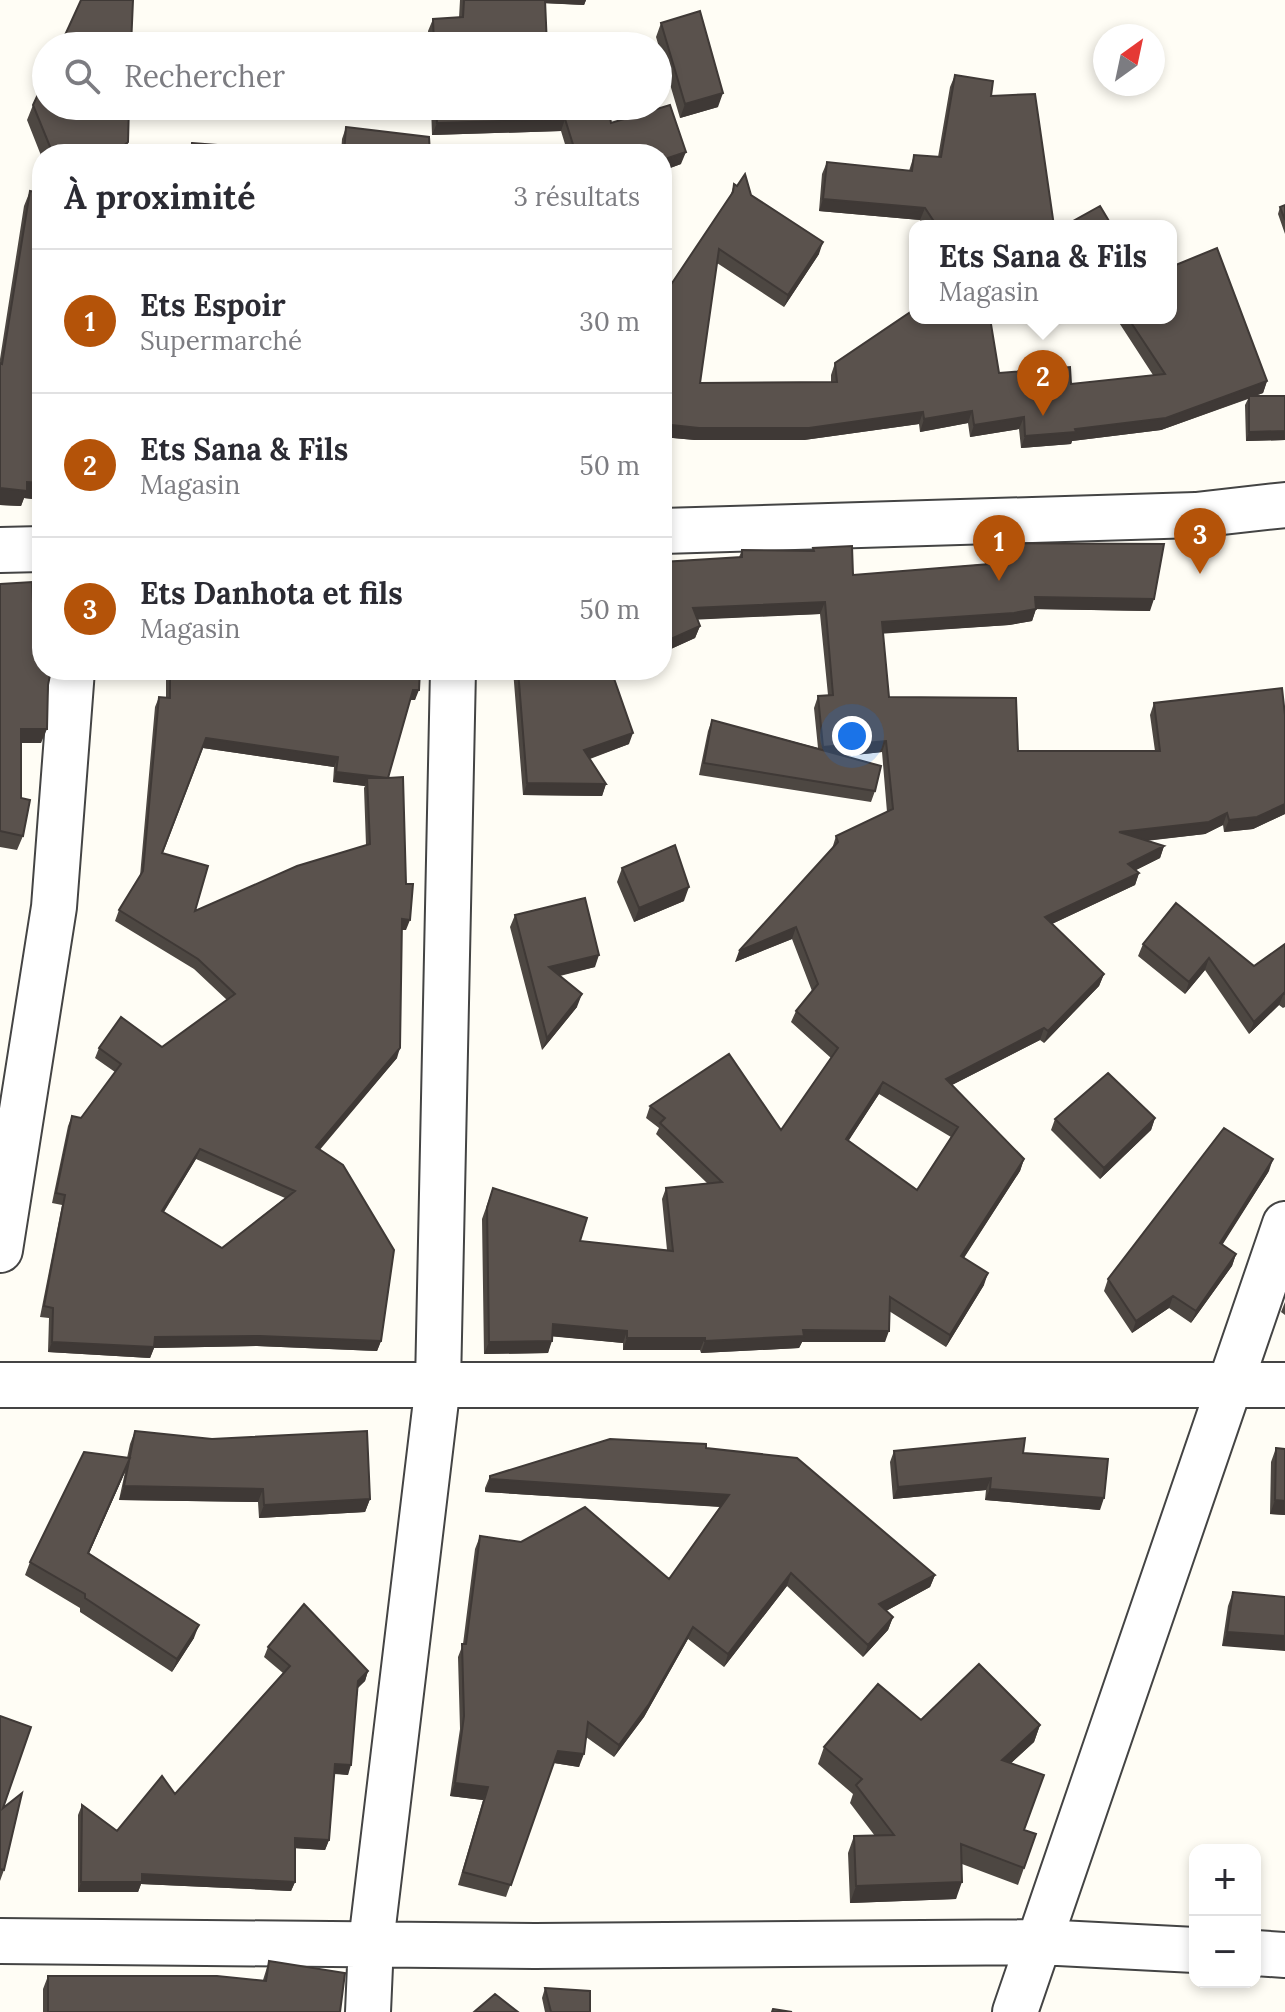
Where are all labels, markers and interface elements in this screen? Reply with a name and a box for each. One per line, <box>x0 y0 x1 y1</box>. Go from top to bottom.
north arrow <box>1093 24 1165 96</box>
search box <box>32 32 672 120</box>
icon: search <box>60 54 104 98</box>
text: Rechercher <box>124 57 285 95</box>
text: À proximité <box>64 175 255 218</box>
text: 3 résultats <box>513 180 640 213</box>
popup <box>909 220 1177 324</box>
text: Ets Sana & Fils <box>939 237 1147 275</box>
text: Magasin <box>939 275 1039 308</box>
text: Ets Espoir <box>140 286 286 324</box>
text: 1 <box>85 305 95 338</box>
text: 30 m <box>579 305 640 338</box>
text: Supermarché <box>140 324 302 357</box>
pin: 2 <box>1017 350 1069 416</box>
text: Ets Sana & Fils <box>140 430 348 468</box>
text: 2 <box>83 449 97 482</box>
text: 50 m <box>580 449 640 482</box>
text: Magasin <box>140 468 240 501</box>
pin: 3 <box>1174 508 1226 574</box>
pin: 1 <box>973 515 1025 581</box>
text: Ets Danhota et fils <box>140 574 403 612</box>
text: 3 <box>83 593 97 626</box>
text: 50 m <box>580 593 640 626</box>
text: Magasin <box>140 612 240 645</box>
your location <box>832 716 872 756</box>
map controls <box>1189 1844 1261 1988</box>
button: + <box>1189 1844 1261 1916</box>
button: − <box>1189 1916 1261 1988</box>

